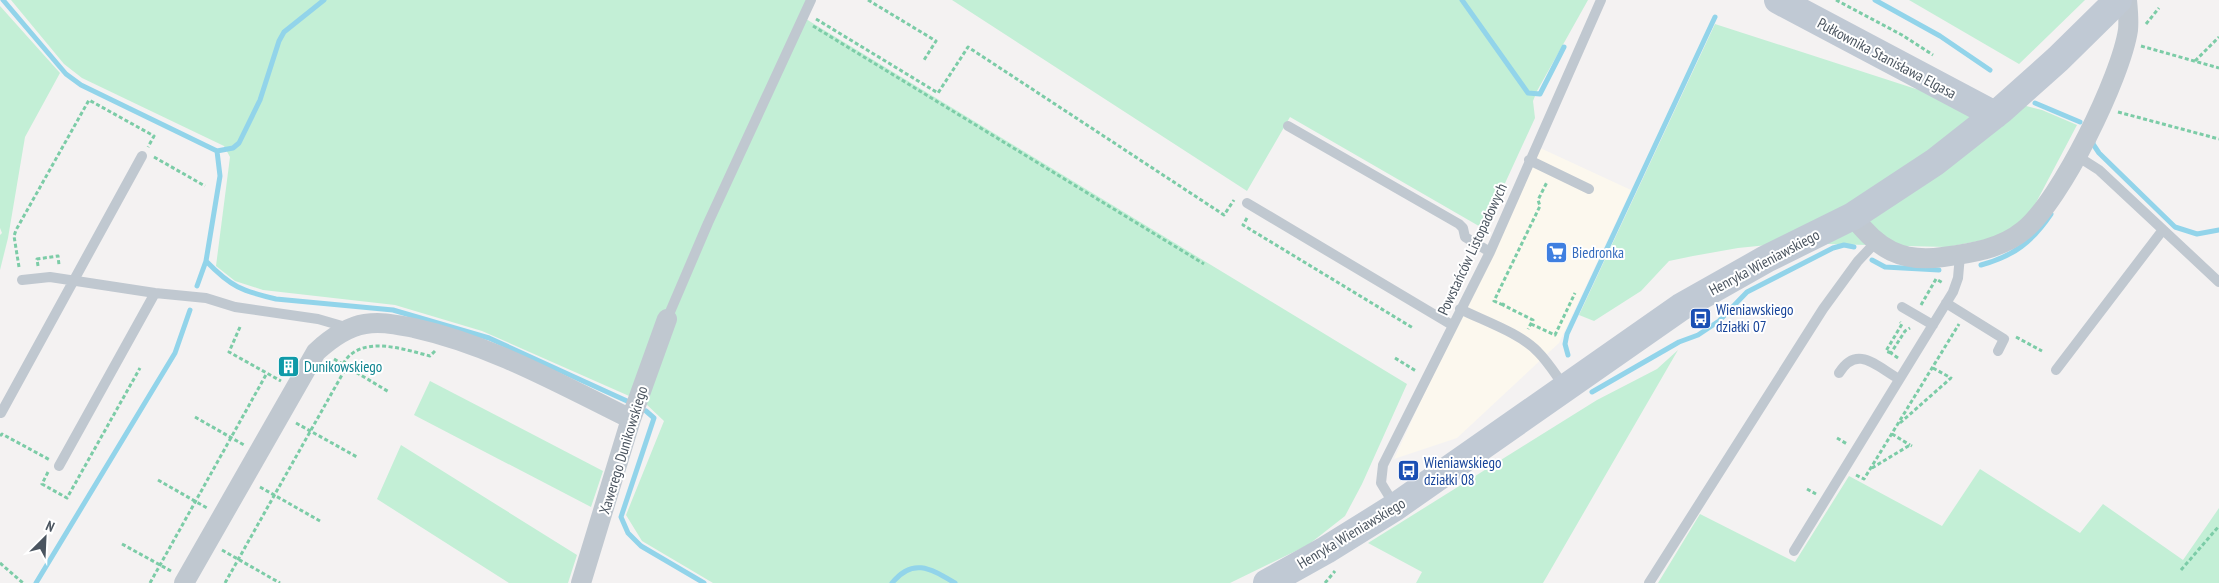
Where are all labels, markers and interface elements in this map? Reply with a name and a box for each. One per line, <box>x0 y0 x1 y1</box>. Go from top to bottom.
street label: Pułkownika Stanisława Elgasa <box>1814 13 1960 103</box>
street label: Powstańców Listopadowych <box>1433 180 1511 318</box>
street label: Henryka Wieniawskiego <box>1705 225 1823 299</box>
supermarket icon: Biedronka <box>1544 240 1568 264</box>
place label: Biedronka <box>1572 243 1624 262</box>
place label: Wieniawskiego działki 07 <box>1716 300 1793 336</box>
bus stop icon: Wieniawskiego działki 07 <box>1688 306 1712 330</box>
building icon: Dunikowskiego <box>276 354 300 378</box>
place label: Dunikowskiego <box>304 357 382 376</box>
street label: Xawerego Dunikowskiego <box>595 384 651 516</box>
place label: Wieniawskiego działki 08 <box>1424 453 1501 489</box>
bus stop icon: Wieniawskiego działki 08 <box>1396 459 1420 483</box>
street label: Henryka Wieniawskiego <box>1294 493 1408 573</box>
north arrow <box>20 513 70 563</box>
text: N <box>43 516 57 536</box>

